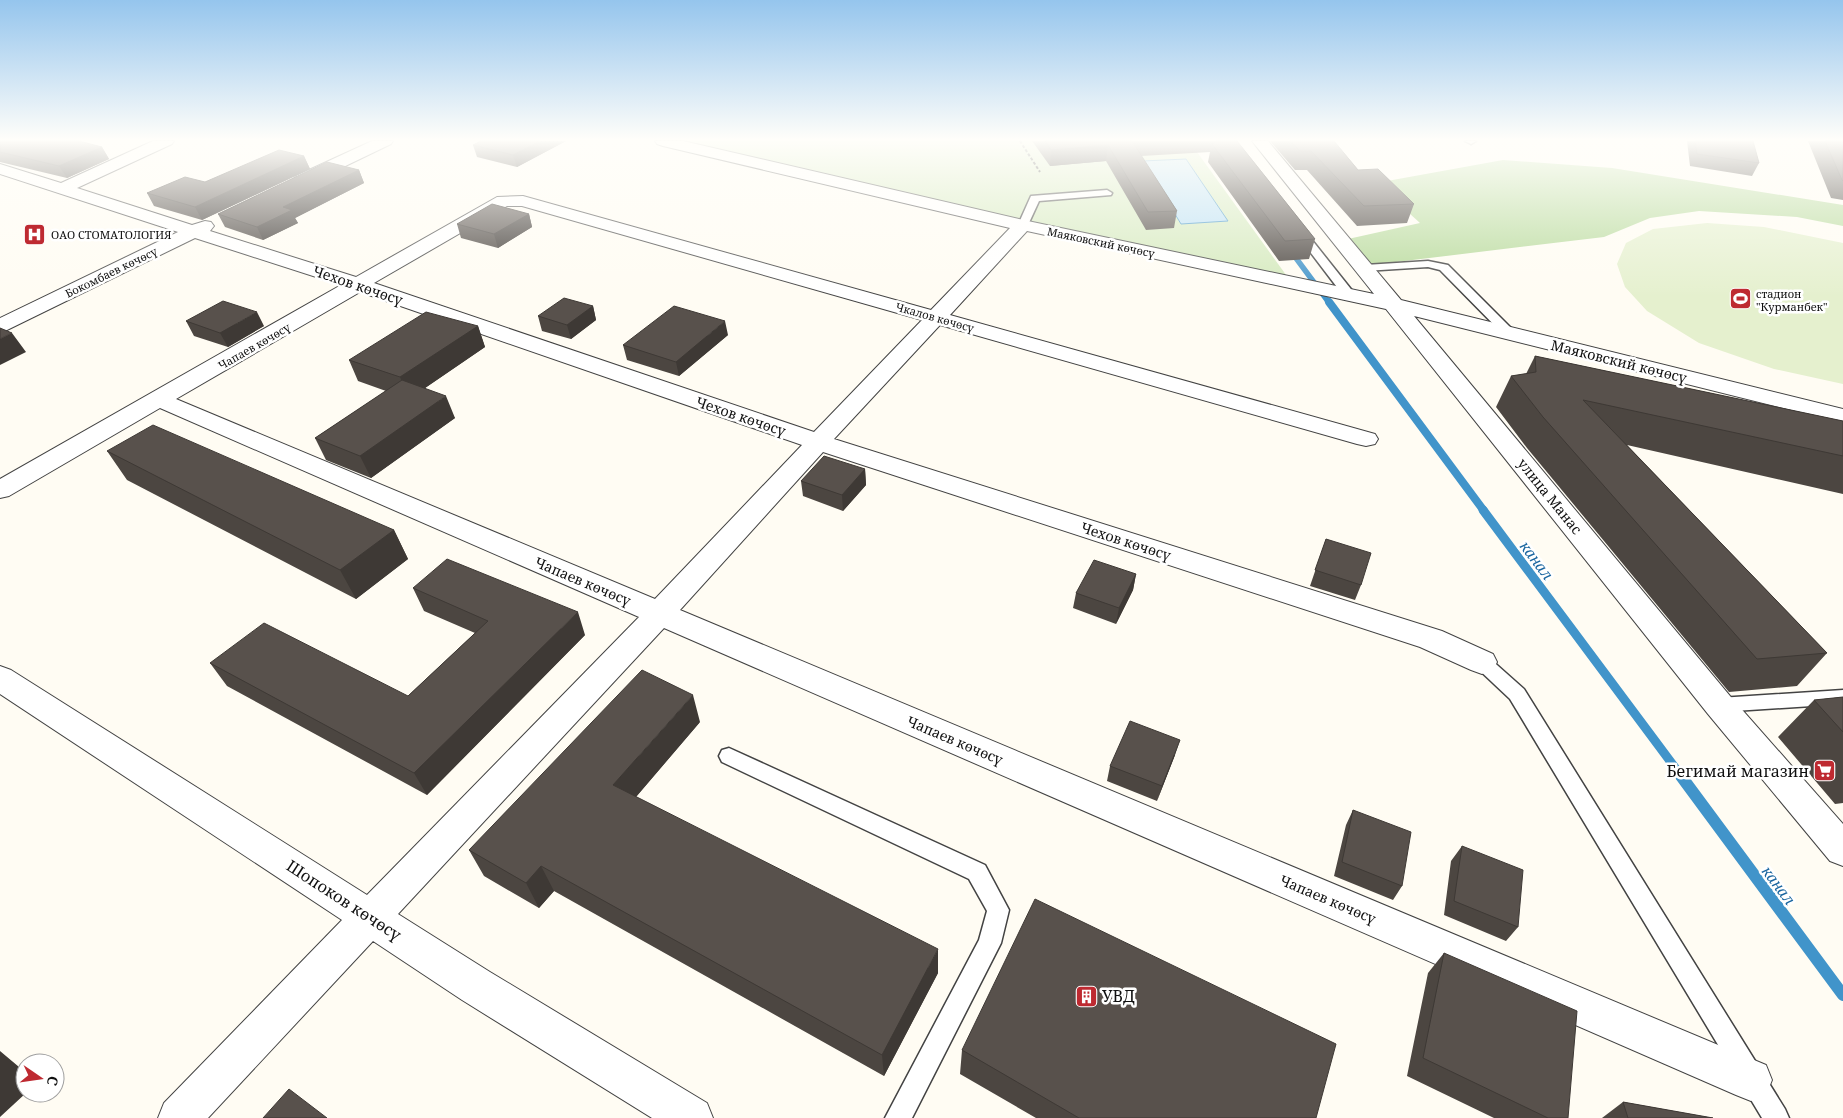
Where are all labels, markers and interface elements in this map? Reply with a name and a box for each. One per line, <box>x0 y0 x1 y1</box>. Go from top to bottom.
hospital icon: ОАО СТОМАТОЛОГИЯ <box>23 222 47 246</box>
street label: Маяковский көчөсү <box>1046 223 1157 261</box>
place label: ОАО СТОМАТОЛОГИЯ <box>51 227 171 242</box>
street label: Бокомбаев көчөсү <box>62 243 160 301</box>
street label: Чехов көчөсү <box>310 261 406 310</box>
place label: стадион "Курманбек" <box>1756 286 1828 314</box>
sports icon: стадион "Курманбек" <box>1728 287 1752 311</box>
street label: Чкалов көчөсү <box>894 299 977 336</box>
street label: Чапаев көчөсү <box>215 319 293 373</box>
street label: Маяковский көчөсү <box>1549 335 1690 387</box>
street label: Чехов көчөсү <box>693 392 789 441</box>
street label: улица Манас <box>1514 454 1587 538</box>
street label: Чехов көчөсү <box>1078 517 1174 565</box>
water label: канал <box>1516 537 1558 584</box>
street label: Чапаев көчөсү <box>532 552 635 610</box>
street label: Чапаев көчөсү <box>904 711 1007 769</box>
supermarket icon: Бегимай магазин <box>1813 759 1837 783</box>
place label: Бегимай магазин <box>1667 760 1809 782</box>
street label: Шопоков көчөсү <box>282 855 406 946</box>
water label: канал <box>1758 862 1800 909</box>
street label: Чапаев көчөсү <box>1277 870 1380 928</box>
building icon: УВД <box>1074 984 1098 1008</box>
place label: УВД <box>1102 985 1135 1007</box>
north arrow <box>15 1053 65 1103</box>
text: С <box>43 1074 63 1088</box>

